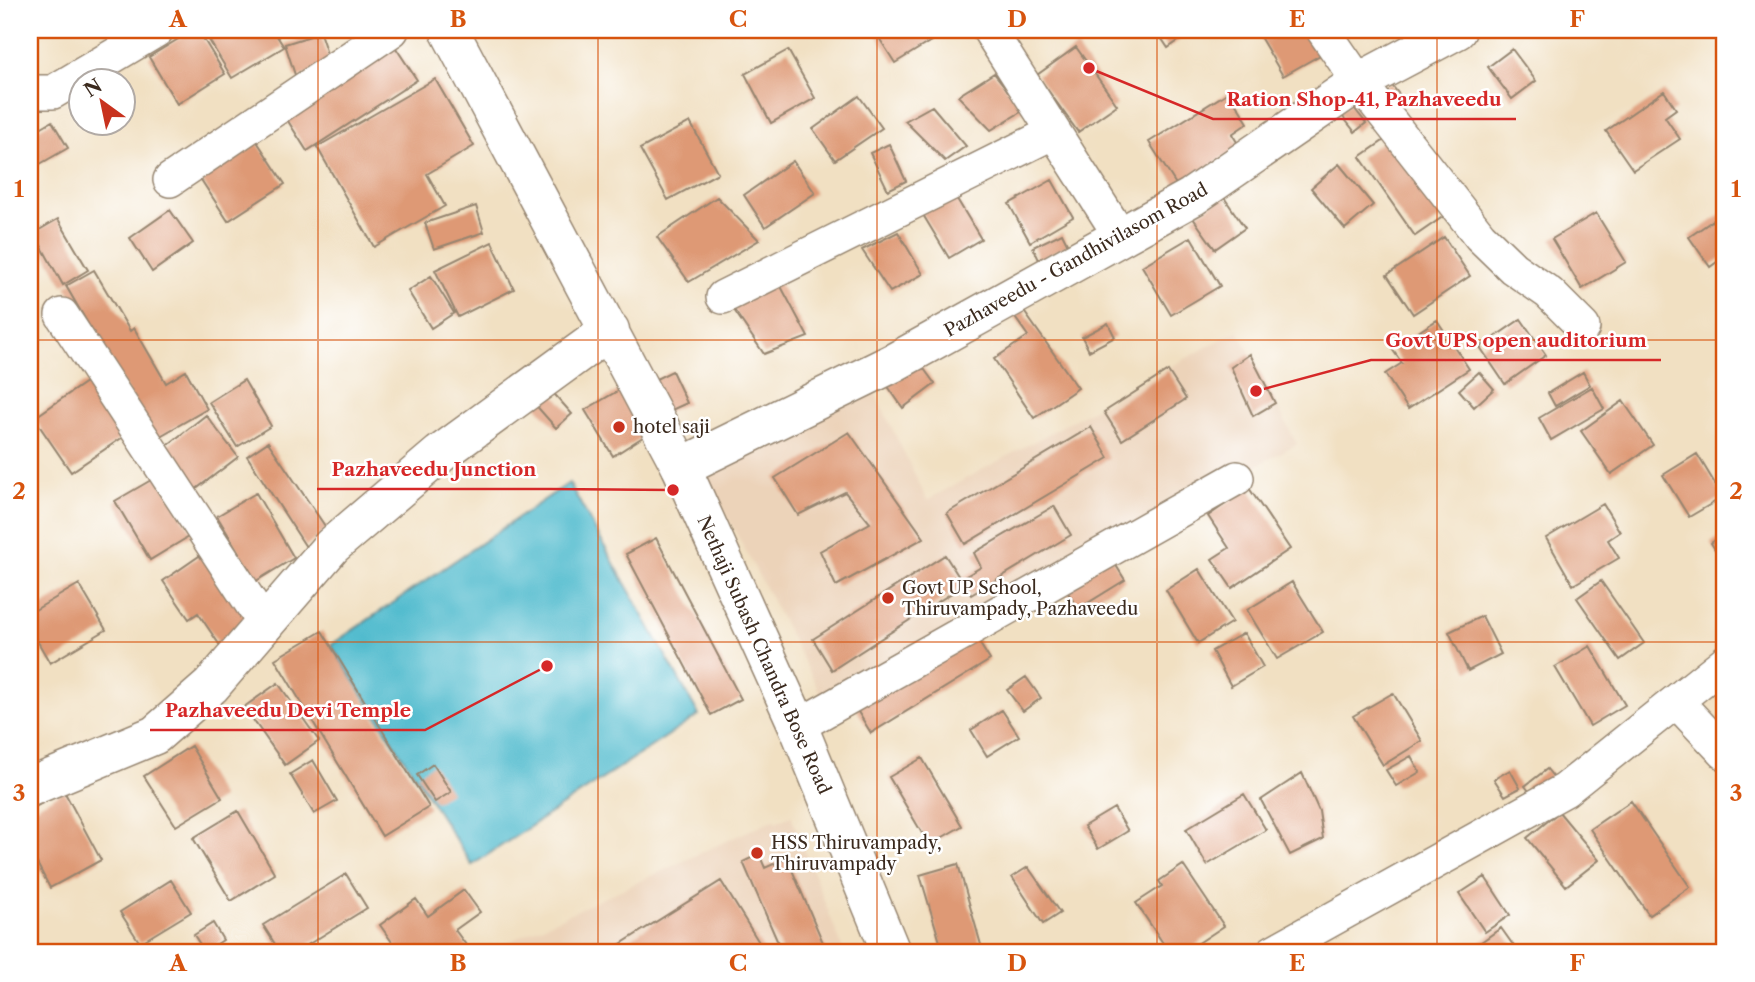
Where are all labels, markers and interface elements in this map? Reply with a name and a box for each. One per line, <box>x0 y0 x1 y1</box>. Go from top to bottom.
text: A <box>168 5 188 33</box>
text: B <box>449 5 467 33</box>
text: C <box>729 5 747 33</box>
text: D <box>1007 5 1027 33</box>
text: E <box>1289 5 1305 33</box>
text: F <box>1569 5 1585 33</box>
north arrow <box>66 66 136 136</box>
text: N <box>80 74 106 102</box>
callout: Ration Shop-41, Pazhaveedu <box>1213 79 1516 119</box>
text: Ration Shop-41, Pazhaveedu <box>1226 88 1502 111</box>
text: 1 <box>14 175 25 203</box>
text: 1 <box>1731 175 1742 203</box>
street label: Pazhaveedu - Gandhivilasom Road <box>940 178 1212 342</box>
callout: Govt UPS open auditorium <box>1371 320 1661 360</box>
text: Govt UPS open auditorium <box>1385 329 1647 352</box>
place label: hotel saji <box>633 416 710 438</box>
marker: hotel saji <box>611 419 627 435</box>
callout: Pazhaveedu Junction <box>317 449 550 489</box>
text: Pazhaveedu Junction <box>332 458 536 481</box>
text: 2 <box>12 477 26 505</box>
text: 2 <box>1729 477 1743 505</box>
street label: Nethaji Subash Chandra Bose Road <box>692 512 836 798</box>
place label: Govt UP School, Thiruvampady, Pazhaveedu <box>902 577 1138 620</box>
marker: Govt UP School, Thiruvampady, Pazhaveedu <box>880 590 896 606</box>
callout: Pazhaveedu Devi Temple <box>150 690 425 730</box>
text: Pazhaveedu Devi Temple <box>165 699 411 722</box>
text: 3 <box>13 779 26 807</box>
text: 3 <box>1730 779 1743 807</box>
place label: HSS Thiruvampady, Thiruvampady <box>771 832 942 875</box>
marker: HSS Thiruvampady, Thiruvampady <box>749 845 765 861</box>
text: A <box>168 949 188 977</box>
text: B <box>449 949 467 977</box>
text: C <box>729 949 747 977</box>
text: D <box>1007 949 1027 977</box>
text: E <box>1289 949 1305 977</box>
text: F <box>1569 949 1585 977</box>

